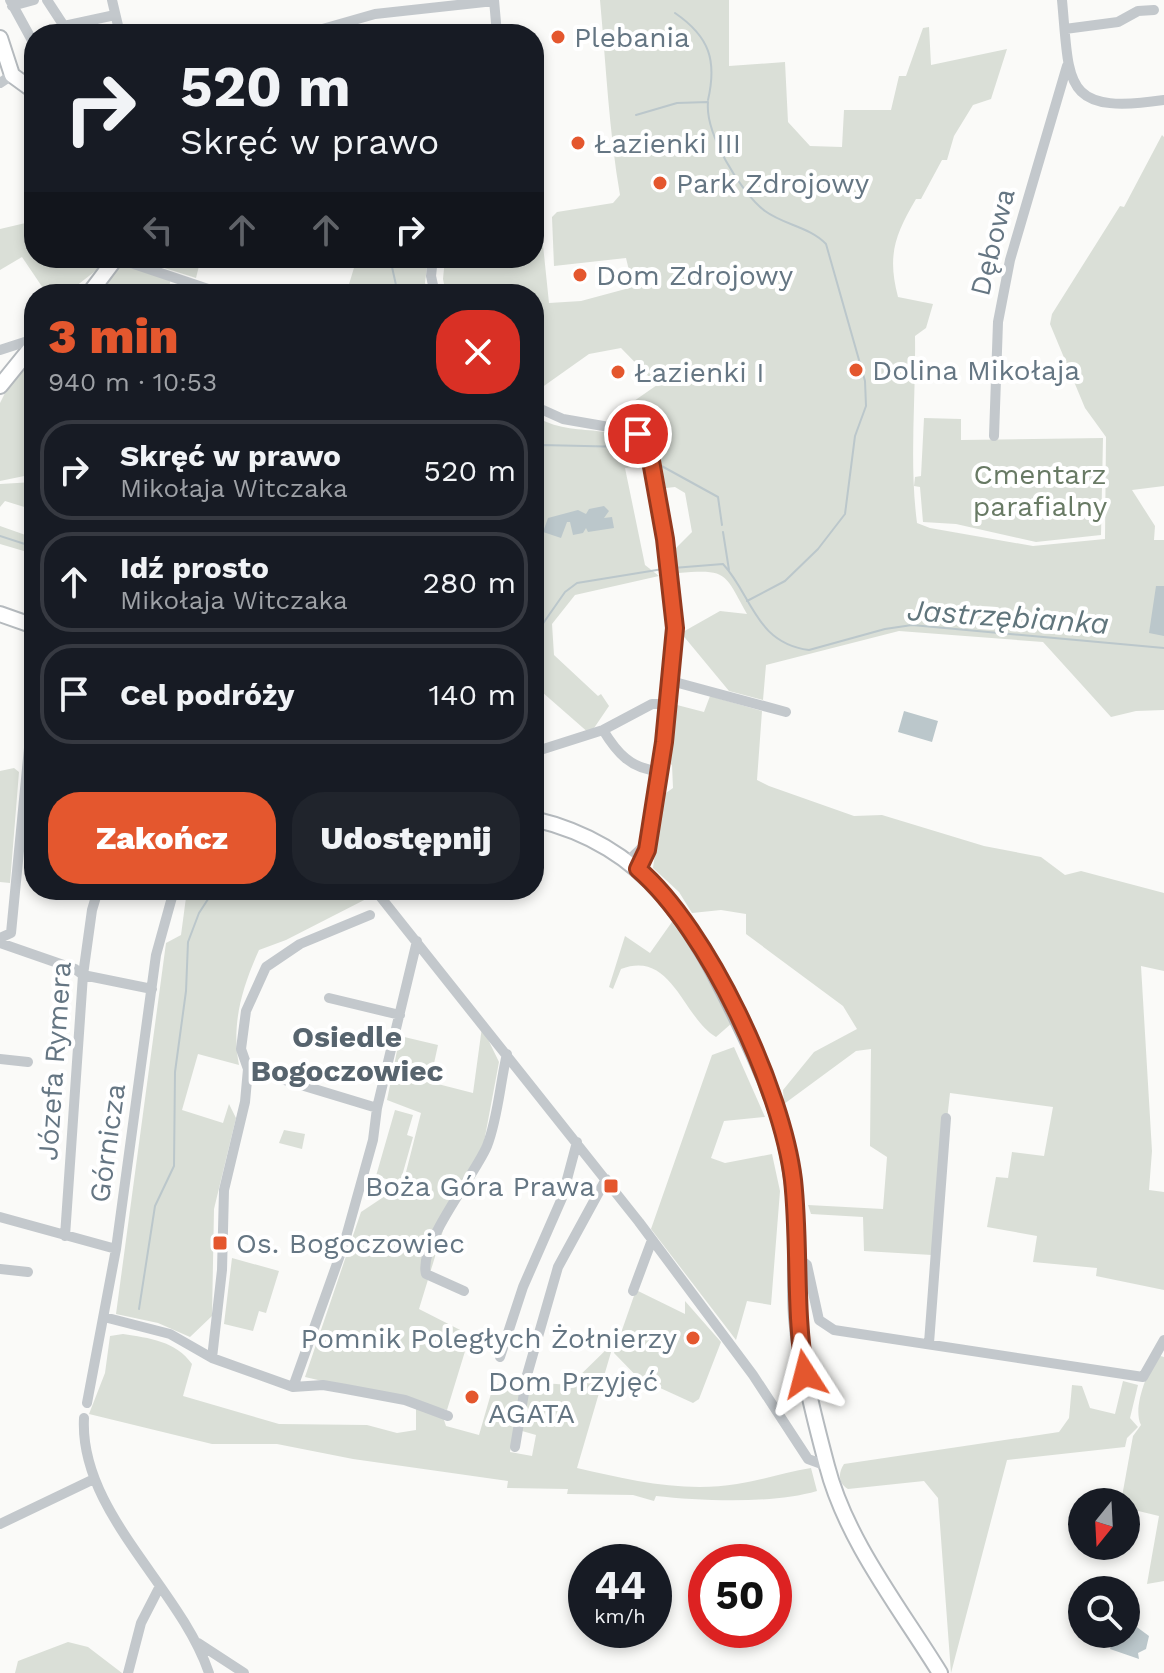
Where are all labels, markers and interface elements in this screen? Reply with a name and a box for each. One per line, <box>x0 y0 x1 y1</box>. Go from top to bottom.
place label: Plebania <box>574 21 690 54</box>
marker: Plebania <box>549 28 567 46</box>
text: 520 m <box>180 54 351 120</box>
icon: right <box>48 56 152 160</box>
text: Skręć w prawo <box>180 121 439 163</box>
place label: Łazienki III <box>594 127 741 160</box>
marker: Łazienki III <box>569 134 587 152</box>
place label: Park Zdrojowy <box>676 167 870 200</box>
marker: Park Zdrojowy <box>651 174 669 192</box>
street label: Dębowa <box>963 185 1022 299</box>
icon: left <box>136 208 180 252</box>
icon: ahead <box>220 208 264 252</box>
icon: ahead <box>304 208 348 252</box>
icon: right <box>388 208 432 252</box>
place label: Dom Zdrojowy <box>596 259 794 292</box>
marker: Dom Zdrojowy <box>571 266 589 284</box>
text: 3 min <box>48 308 179 365</box>
button: close <box>436 310 520 394</box>
place label: Dolina Mikołaja <box>872 354 1080 387</box>
place label: Łazienki I <box>634 356 764 389</box>
marker: Dolina Mikołaja <box>847 361 865 379</box>
marker: Łazienki I <box>609 363 627 381</box>
text: 940 m · 10:53 <box>48 367 217 397</box>
pin <box>604 400 672 468</box>
icon: arrive <box>616 412 660 456</box>
text: Skręć w prawo <box>120 438 341 473</box>
icon: right <box>52 448 96 492</box>
text: 520 m <box>424 453 516 488</box>
park label: Cmentarz parafialny <box>973 458 1108 523</box>
text: Mikołaja Witczaka <box>120 473 348 503</box>
text: Idź prosto <box>120 550 269 585</box>
icon: ahead <box>52 560 96 604</box>
text: 280 m <box>423 565 516 600</box>
text: Mikołaja Witczaka <box>120 585 348 615</box>
water label: Jastrzębianka <box>906 592 1110 641</box>
icon: arrive <box>52 672 96 716</box>
text: Cel podróży <box>120 677 294 712</box>
text: 140 m <box>428 677 516 712</box>
button: Zakończ <box>48 792 276 884</box>
button: Udostępnij <box>292 792 520 884</box>
street label: Józefa Rymera <box>31 960 78 1162</box>
district label: Osiedle Bogoczowiec <box>250 1019 444 1088</box>
street label: Górnicza <box>83 1081 132 1205</box>
place label: Boża Góra Prawa <box>365 1170 595 1203</box>
marker: Boża Góra Prawa <box>602 1177 620 1195</box>
place label: Os. Bogoczowiec <box>236 1227 465 1260</box>
marker: Os. Bogoczowiec <box>211 1234 229 1252</box>
place label: Pomnik Poległych Żołnierzy <box>300 1322 678 1355</box>
marker: Pomnik Poległych Żołnierzy <box>684 1329 702 1347</box>
position arrow <box>763 1332 847 1416</box>
place label: Dom Przyjęć AGATA <box>488 1365 658 1430</box>
marker: Dom Przyjęć AGATA <box>463 1388 481 1406</box>
north arrow <box>1068 1488 1140 1560</box>
map controls <box>1068 1488 1140 1648</box>
speed limit sign: 50 <box>688 1544 792 1648</box>
text: 44 <box>594 1562 646 1609</box>
button: search <box>1068 1576 1140 1648</box>
text: km/h <box>594 1604 646 1628</box>

